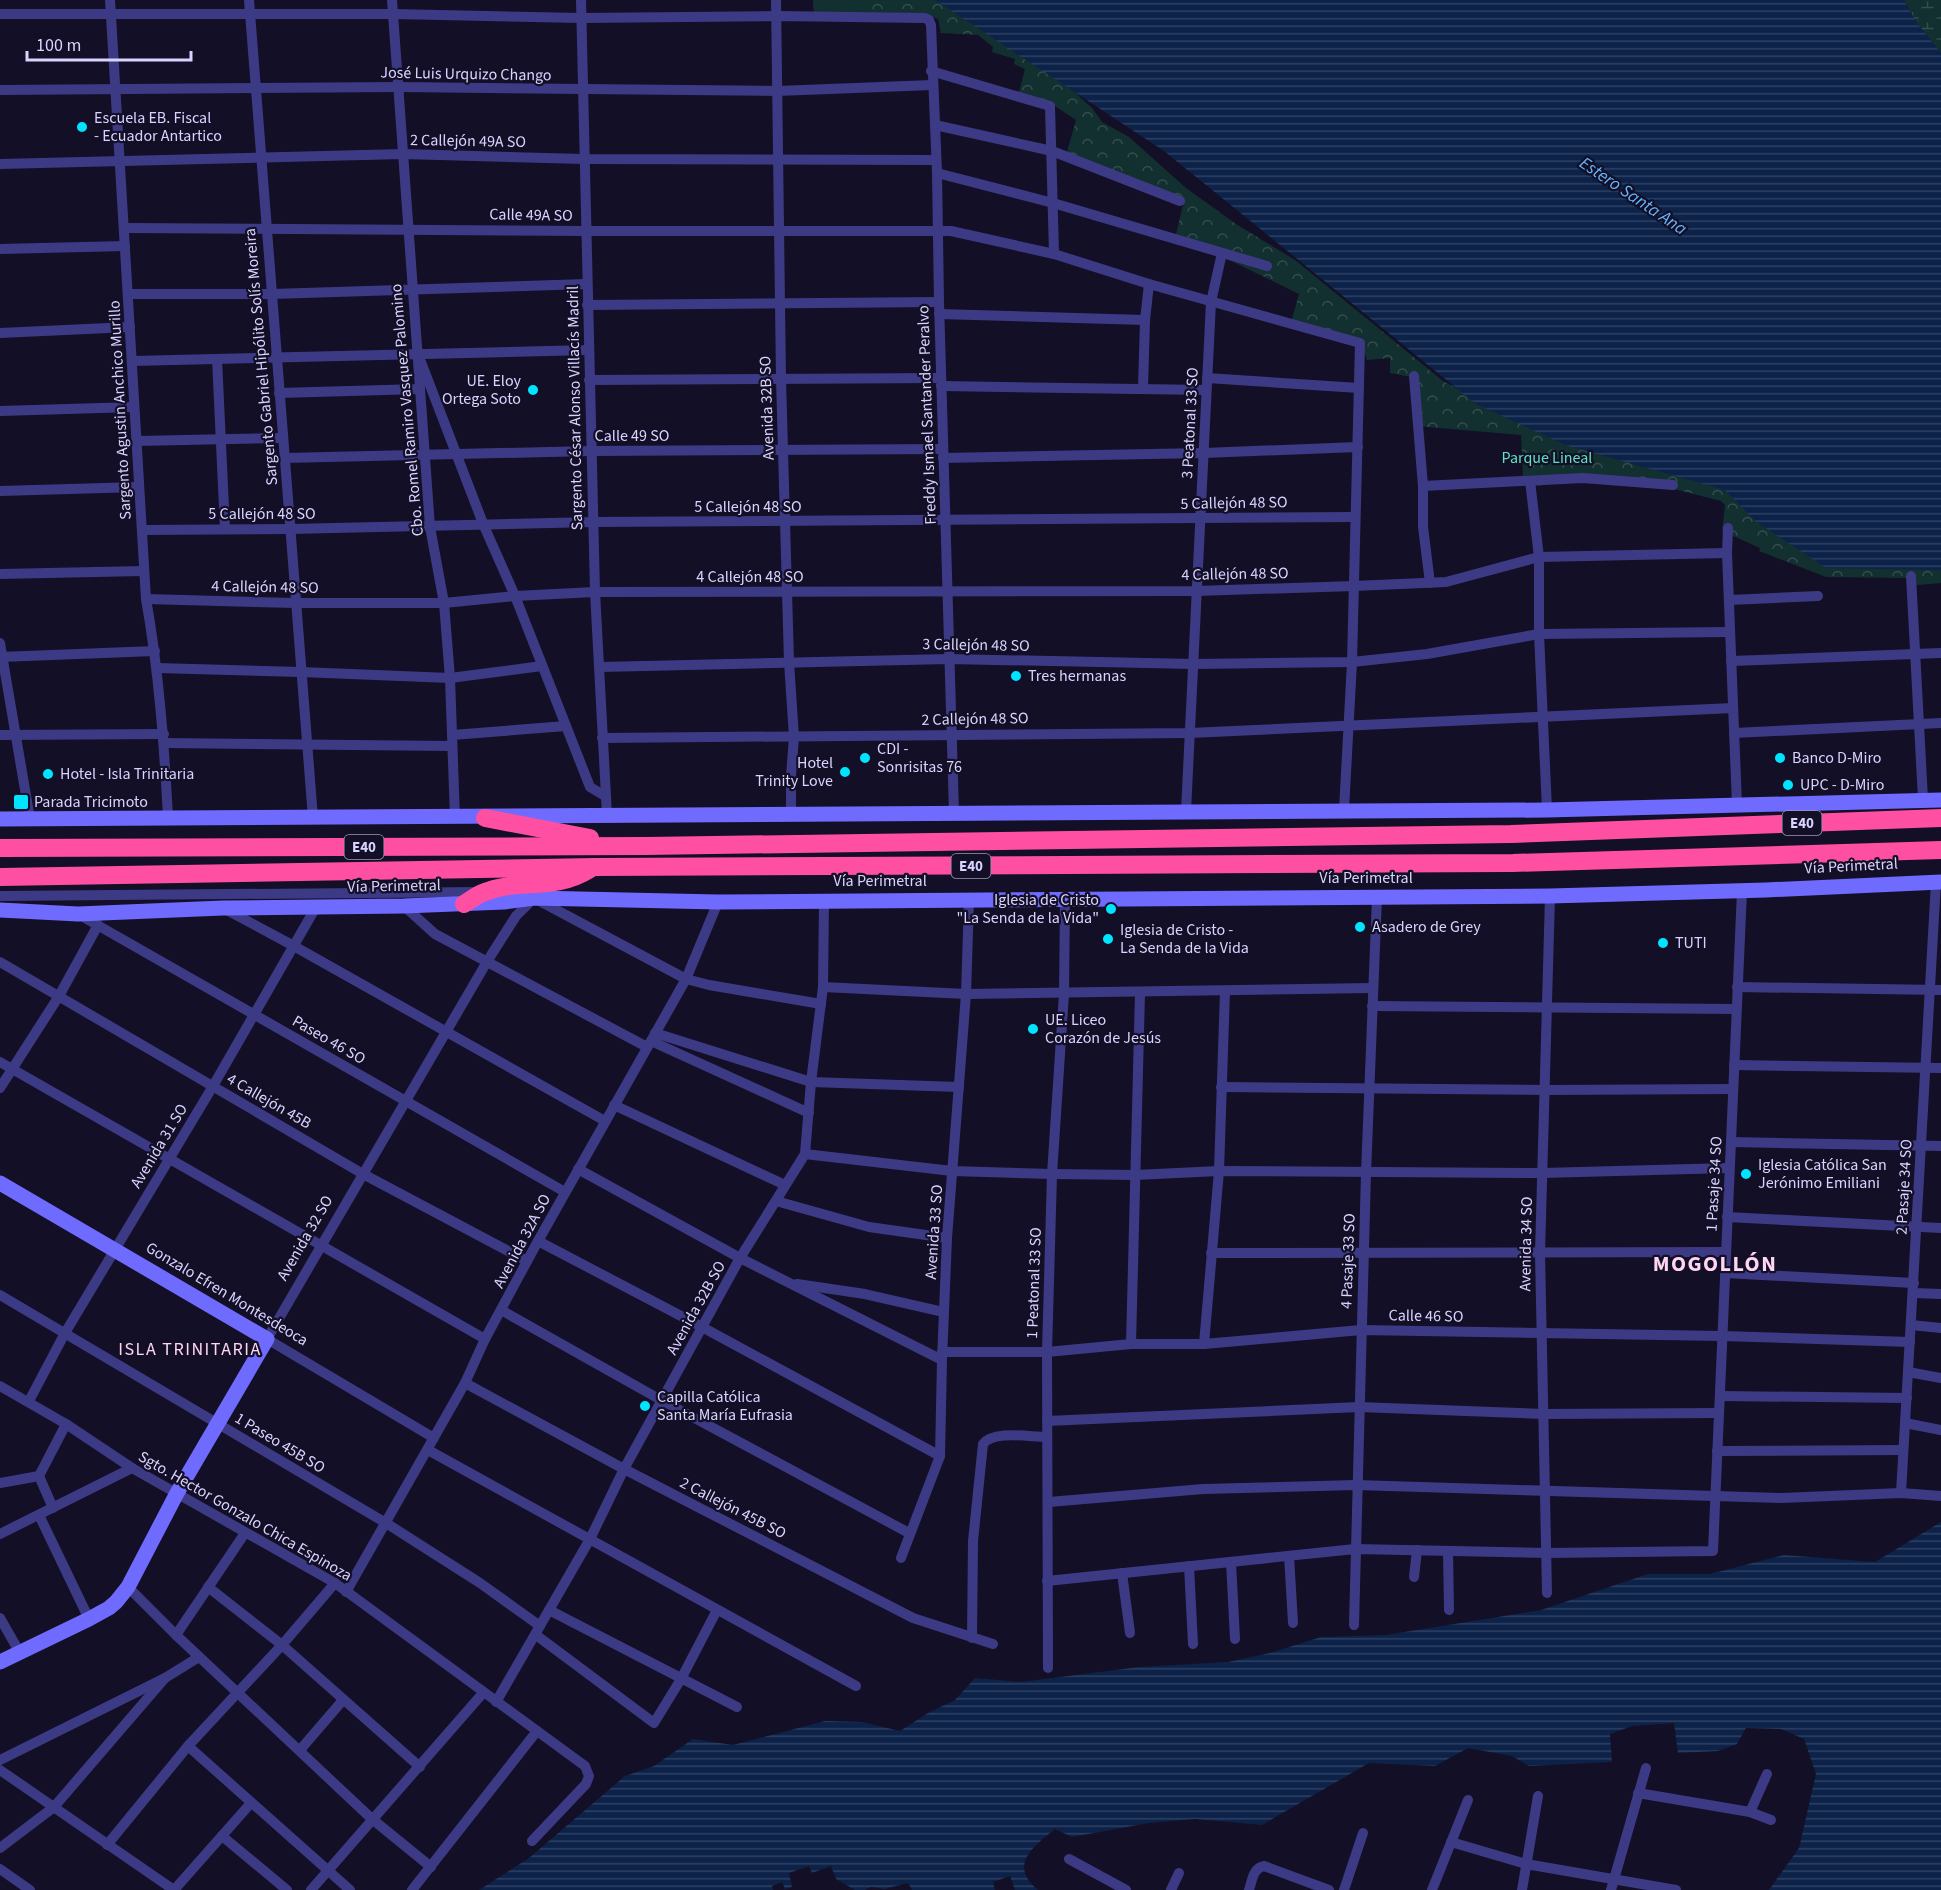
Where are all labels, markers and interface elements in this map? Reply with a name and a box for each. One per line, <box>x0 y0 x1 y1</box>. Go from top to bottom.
scale bar <box>27 24 190 62</box>
text: 100 m <box>36 33 81 58</box>
street label: José Luis Urquizo Chango <box>380 62 552 86</box>
place label: Escuela EB. Fiscal - Ecuador Antartico <box>94 107 222 147</box>
marker: Escuela EB. Fiscal - Ecuador Antartico <box>75 120 89 134</box>
street label: 2 Callejón 49A SO <box>410 129 526 153</box>
water label: Estero Santa Ana <box>1574 151 1692 241</box>
street label: Calle 49A SO <box>489 203 573 227</box>
street label: Sargento Gabriel Hipólito Solís Moreira <box>239 228 283 486</box>
street label: Cbo. Romel Ramiro Vasquez Palomino <box>385 283 429 537</box>
street label: Sargento César Alonso Villacís Madril <box>562 286 588 530</box>
street label: Sargento Agustin Anchico Murillo <box>103 300 137 520</box>
street label: Freddy Ismael Santander Peralvo <box>912 305 942 525</box>
street label: Avenida 32B SO <box>754 355 780 461</box>
street label: 3 Peatonal 33 SO <box>1176 367 1204 479</box>
place label: UE. Eloy Ortega Soto <box>442 370 522 410</box>
marker: UE. Eloy Ortega Soto <box>526 383 540 397</box>
street label: Calle 49 SO <box>595 425 669 447</box>
park label: Parque Lineal <box>1502 447 1592 469</box>
street label: 5 Callejón 48 SO <box>1180 491 1288 515</box>
street label: 5 Callejón 48 SO <box>694 496 802 518</box>
street label: 5 Callejón 48 SO <box>208 503 316 525</box>
street label: 4 Callejón 48 SO <box>1181 562 1289 586</box>
street label: 4 Callejón 48 SO <box>696 566 804 588</box>
street label: 4 Callejón 48 SO <box>211 575 319 599</box>
street label: 3 Callejón 48 SO <box>922 633 1030 657</box>
place label: Tres hermanas <box>1028 665 1126 687</box>
marker: Tres hermanas <box>1009 669 1023 683</box>
street label: 2 Callejón 48 SO <box>921 707 1029 731</box>
place label: CDI - Sonrisitas 76 <box>877 738 962 778</box>
place label: Banco D-Miro <box>1792 747 1882 769</box>
marker: CDI - Sonrisitas 76 <box>858 751 872 765</box>
marker: Banco D-Miro <box>1773 751 1787 765</box>
place label: Hotel Trinity Love <box>755 752 833 792</box>
place label: Hotel - Isla Trinitaria <box>60 763 194 785</box>
marker: Hotel Trinity Love <box>838 765 852 779</box>
marker: Hotel - Isla Trinitaria <box>41 767 55 781</box>
place label: UPC - D-Miro <box>1800 774 1884 796</box>
marker: UPC - D-Miro <box>1781 778 1795 792</box>
place label: Parada Tricimoto <box>34 791 148 813</box>
marker: Parada Tricimoto <box>12 793 30 811</box>
road number: E40 <box>1782 811 1822 835</box>
road number: E40 <box>344 835 384 859</box>
street label: Vía Perimetral <box>1804 853 1898 879</box>
road number: E40 <box>952 854 990 878</box>
street label: Vía Perimetral <box>1319 867 1413 889</box>
street label: Vía Perimetral <box>833 870 927 892</box>
street label: Vía Perimetral <box>347 874 441 898</box>
place label: Iglesia de Cristo "La Senda de la Vida" <box>956 889 1099 929</box>
marker: Iglesia de Cristo "La Senda de la Vida" <box>1104 902 1118 916</box>
place label: Asadero de Grey <box>1372 916 1481 938</box>
place label: Iglesia de Cristo - La Senda de la Vida <box>1120 919 1249 959</box>
marker: Asadero de Grey <box>1353 920 1367 934</box>
marker: Iglesia de Cristo - La Senda de la Vida <box>1101 932 1115 946</box>
place label: TUTI <box>1675 932 1707 954</box>
marker: TUTI <box>1656 936 1670 950</box>
place label: UE. Liceo Corazón de Jesús <box>1045 1009 1161 1049</box>
street label: Paseo 46 SO <box>288 1010 370 1070</box>
marker: UE. Liceo Corazón de Jesús <box>1026 1022 1040 1036</box>
street label: 4 Callejón 45B <box>223 1068 315 1134</box>
street label: Avenida 31 SO <box>125 1100 193 1192</box>
street label: 1 Pasaje 34 SO <box>1701 1136 1727 1232</box>
street label: 2 Pasaje 34 SO <box>1891 1139 1917 1235</box>
place label: Iglesia Católica San Jerónimo Emiliani <box>1758 1154 1887 1194</box>
marker: Iglesia Católica San Jerónimo Emiliani <box>1739 1167 1753 1181</box>
street label: Avenida 33 SO <box>920 1184 948 1280</box>
street label: Avenida 32A SO <box>488 1190 556 1292</box>
street label: Avenida 32 SO <box>272 1191 338 1285</box>
street label: Avenida 34 SO <box>1514 1196 1538 1292</box>
street label: 4 Pasaje 33 SO <box>1335 1213 1361 1309</box>
street label: 1 Peatonal 33 SO <box>1021 1227 1047 1339</box>
street label: Gonzalo Efren Montesdeoca <box>142 1237 312 1351</box>
district label: MOGOLLÓN <box>1653 1248 1777 1280</box>
street label: Avenida 32B SO <box>661 1257 731 1359</box>
street label: Calle 46 SO <box>1388 1304 1464 1328</box>
district label: ISLA TRINITARIA <box>118 1337 262 1362</box>
place label: Capilla Católica Santa María Eufrasia <box>657 1386 793 1426</box>
marker: Capilla Católica Santa María Eufrasia <box>638 1399 652 1413</box>
street label: 1 Paseo 45B SO <box>231 1407 329 1479</box>
street label: Sgto. Hector Gonzalo Chica Espinoza <box>134 1446 356 1586</box>
street label: 2 Callejón 45B SO <box>676 1472 790 1544</box>

